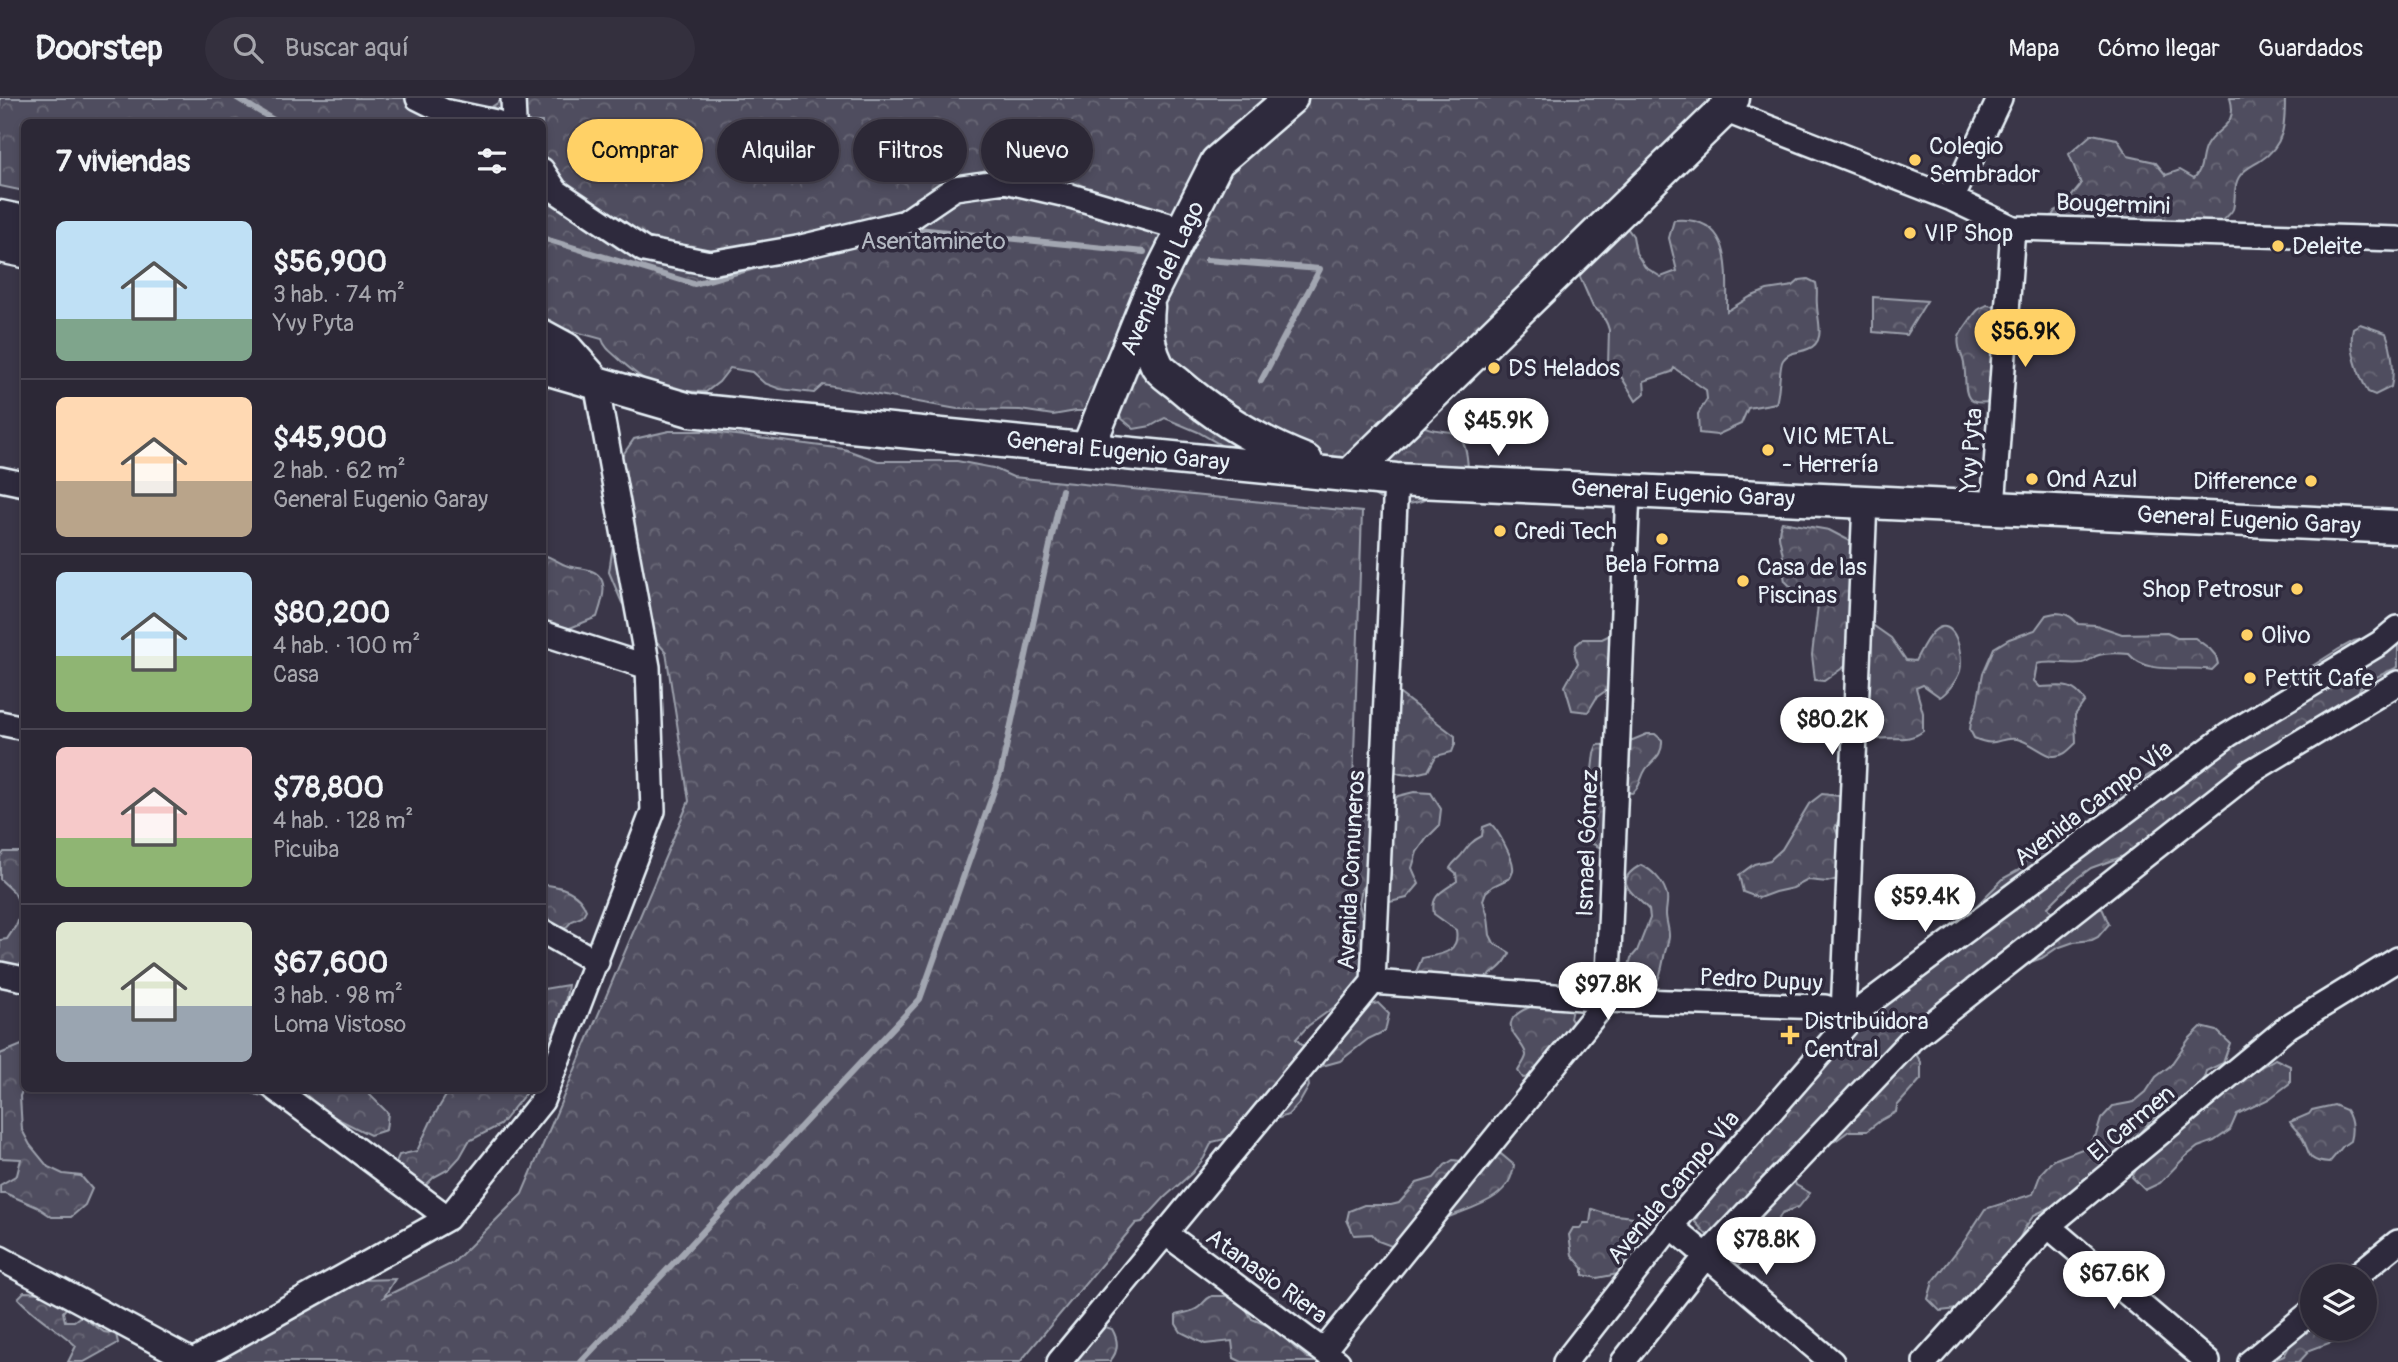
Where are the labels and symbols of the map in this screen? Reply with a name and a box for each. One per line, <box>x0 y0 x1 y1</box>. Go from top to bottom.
place label: Colegio Sembrador <box>1929 132 2041 189</box>
marker: Colegio Sembrador <box>1907 152 1923 168</box>
street label: Bougermini <box>2055 188 2171 221</box>
street label: Avenida del Lago <box>1114 196 1211 360</box>
place label: VIP Shop <box>1924 219 2013 248</box>
marker: VIP Shop <box>1902 225 1918 241</box>
park label: Asentamineto <box>860 227 1006 256</box>
place label: Deleite <box>2292 232 2362 261</box>
marker: Deleite <box>2270 238 2286 254</box>
pin: $56.9K <box>1968 310 2082 369</box>
place label: DS Helados <box>1508 354 1620 383</box>
marker: DS Helados <box>1486 360 1502 376</box>
pin: $45.9K <box>1441 398 1555 458</box>
street label: Yvy Pyta <box>1954 407 1989 494</box>
place label: VIC METAL - Herrería <box>1782 422 1895 479</box>
street label: General Eugenio Garay <box>1005 425 1231 478</box>
marker: VIC METAL - Herrería <box>1760 442 1776 458</box>
place label: Ond Azul <box>2046 465 2137 494</box>
place label: Difference <box>2193 467 2297 496</box>
marker: Ond Azul <box>2024 471 2040 487</box>
street label: General Eugenio Garay <box>1570 473 1796 514</box>
marker: Difference <box>2303 473 2319 489</box>
street label: General Eugenio Garay <box>2136 500 2362 541</box>
place label: Credi Tech <box>1514 517 1617 546</box>
marker: Credi Tech <box>1492 523 1508 539</box>
marker: Bela Forma <box>1654 531 1670 547</box>
place label: Bela Forma <box>1605 550 1719 579</box>
place label: Casa de las Piscinas <box>1757 553 1867 610</box>
marker: Casa de las Piscinas <box>1735 573 1751 589</box>
place label: Shop Petrosur <box>2141 575 2283 604</box>
marker: Shop Petrosur <box>2289 581 2305 597</box>
place label: Olivo <box>2261 621 2311 650</box>
marker: Olivo <box>2239 627 2255 643</box>
place label: Pettit Cafe <box>2264 664 2374 693</box>
marker: Pettit Cafe <box>2242 670 2258 686</box>
pin: $80.2K <box>1775 698 1889 757</box>
street label: Avenida Campo Vía <box>2008 734 2178 873</box>
street label: Avenida Comuneros <box>1332 769 1371 971</box>
street label: Ismael Gómez <box>1570 769 1605 917</box>
pin: $59.4K <box>1868 874 1982 934</box>
pin: $97.8K <box>1551 962 1665 1022</box>
street label: Pedro Dupuy <box>1699 963 1823 998</box>
place label: Distribuidora Central <box>1804 1007 1929 1064</box>
marker: Distribuidora Central <box>1782 1027 1798 1043</box>
street label: El Carmen <box>2082 1079 2181 1168</box>
street label: Avenida Campo Vía <box>1601 1105 1746 1270</box>
pin: $78.8K <box>1709 1218 1823 1277</box>
street label: Atanasio Riera <box>1200 1223 1333 1330</box>
pin: $67.6K <box>2057 1252 2171 1311</box>

